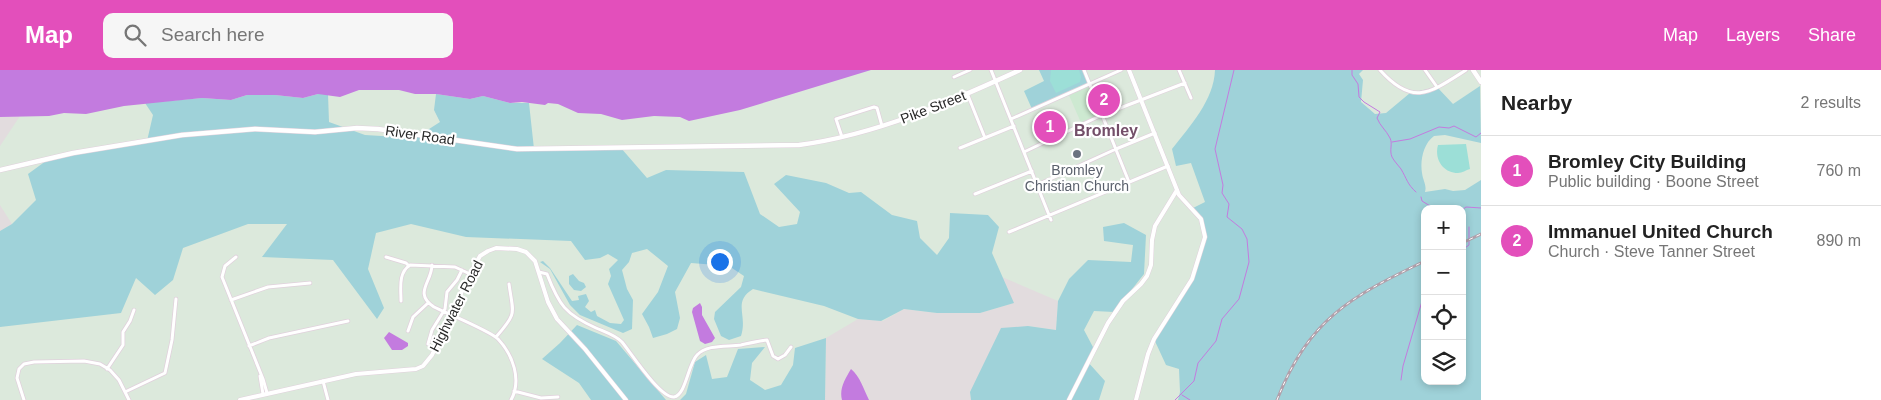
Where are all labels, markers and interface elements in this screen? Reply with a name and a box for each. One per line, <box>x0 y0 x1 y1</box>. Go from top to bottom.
search box <box>103 13 453 58</box>
text: Map <box>25 21 73 48</box>
icon: search <box>121 21 149 49</box>
text: Search here <box>161 24 265 45</box>
text: Map <box>1663 25 1698 45</box>
text: Layers <box>1726 25 1780 45</box>
text: Share <box>1808 25 1856 45</box>
pin: 2 <box>1088 81 1120 119</box>
street label: Pike Street <box>898 87 968 127</box>
text: Nearby <box>1501 91 1572 114</box>
text: 2 results <box>1801 94 1861 111</box>
pin: 1 <box>1034 108 1066 146</box>
street label: River Road <box>384 122 456 148</box>
district label: Bromley <box>1074 122 1138 139</box>
marker: Bromley Christian Church <box>1071 148 1083 160</box>
text: Bromley City Building <box>1548 151 1746 172</box>
place label: Bromley Christian Church <box>1025 162 1129 194</box>
text: 1 <box>1513 162 1521 179</box>
text: 760 m <box>1817 162 1861 179</box>
text: Public building · Boone Street <box>1548 173 1759 190</box>
map controls <box>1421 205 1466 385</box>
button: + <box>1421 205 1466 250</box>
text: Immanuel United Church <box>1548 221 1773 242</box>
text: 2 <box>1513 232 1521 249</box>
text: 890 m <box>1817 232 1861 249</box>
text: Church · Steve Tanner Street <box>1548 243 1755 260</box>
your location <box>707 249 733 275</box>
button: − <box>1421 250 1466 295</box>
street label: Highwater Road <box>426 258 486 354</box>
button: locate <box>1421 295 1466 340</box>
button: layers <box>1421 340 1466 385</box>

